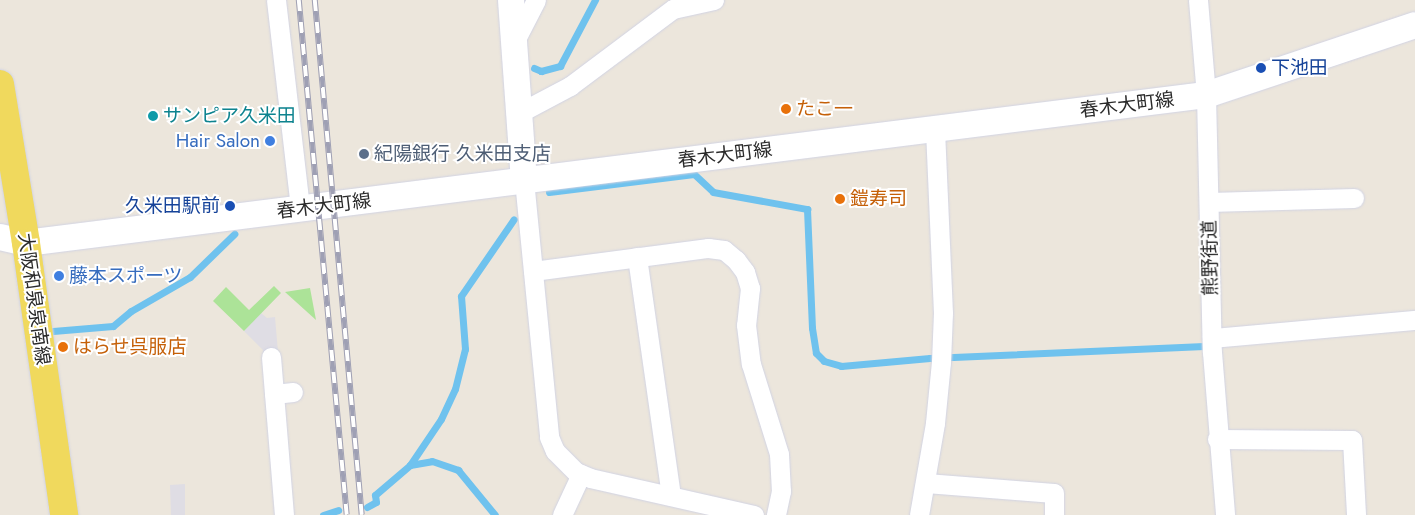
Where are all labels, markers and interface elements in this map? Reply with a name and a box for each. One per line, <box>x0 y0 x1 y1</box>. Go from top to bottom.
place label: 下池田 <box>1271 57 1328 79</box>
marker: 下池田 <box>1255 62 1267 74</box>
street label: 春木大町線 <box>1078 88 1176 122</box>
place label: たこ一 <box>796 98 853 120</box>
marker: たこ一 <box>780 103 792 115</box>
place label: サンピア久米田 <box>163 105 296 127</box>
marker: サンピア久米田 <box>147 110 159 122</box>
place label: Hair Salon <box>176 130 260 152</box>
marker: Hair Salon <box>264 135 276 147</box>
street label: 春木大町線 <box>676 138 774 172</box>
place label: 紀陽銀行 久米田支店 <box>374 143 551 165</box>
marker: 紀陽銀行 久米田支店 <box>358 148 370 160</box>
place label: 鎧寿司 <box>850 188 907 210</box>
street label: 春木大町線 <box>275 189 373 223</box>
marker: 鎧寿司 <box>834 193 846 205</box>
place label: 久米田駅前 <box>125 195 220 217</box>
marker: 久米田駅前 <box>224 200 236 212</box>
street label: 熊野街道 <box>1198 220 1222 296</box>
street label: 大阪和泉泉南線 <box>13 232 55 366</box>
place label: 藤本スポーツ <box>69 265 183 287</box>
marker: 藤本スポーツ <box>53 270 65 282</box>
place label: はらせ呉服店 <box>73 336 187 358</box>
marker: はらせ呉服店 <box>57 341 69 353</box>

